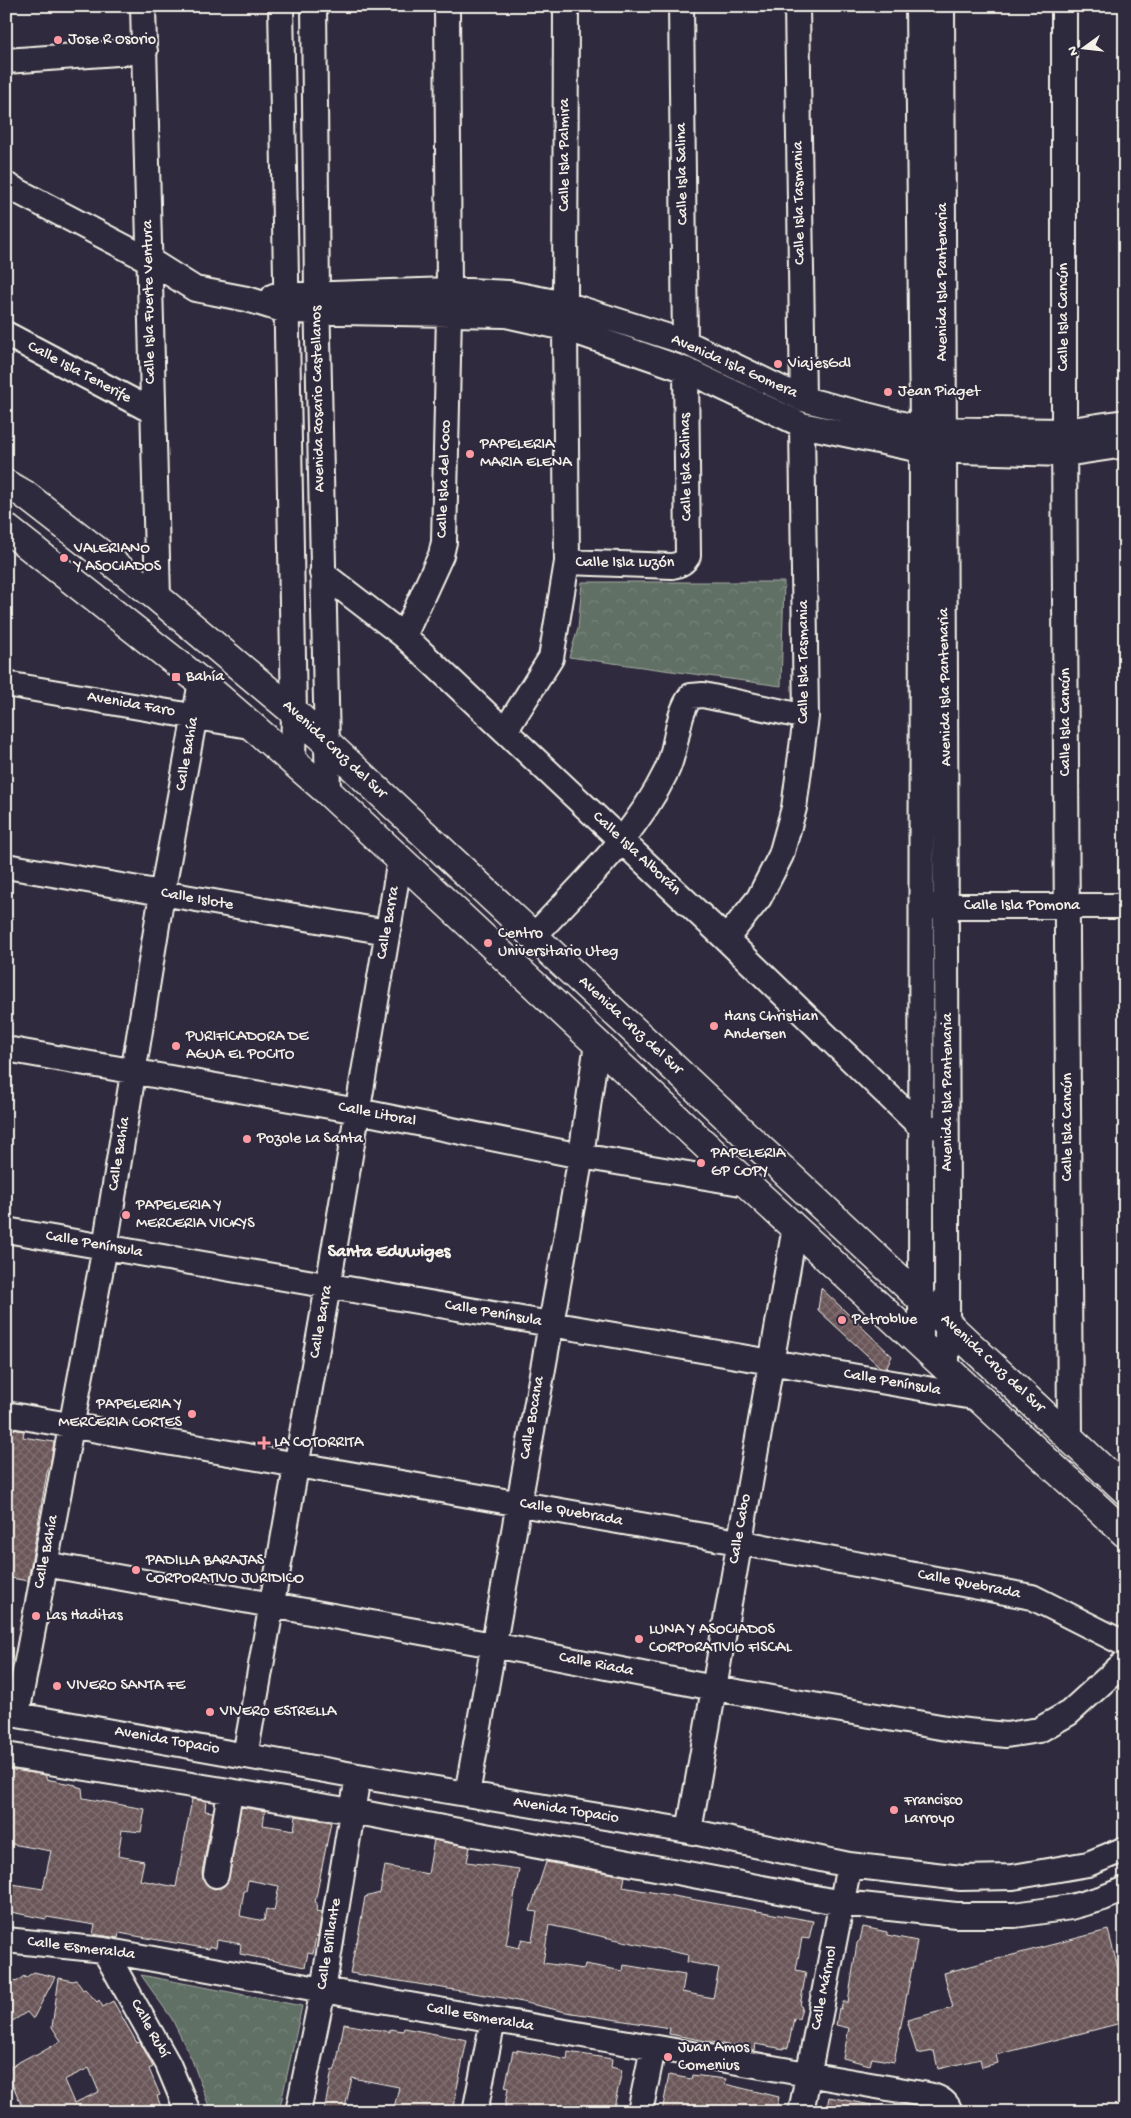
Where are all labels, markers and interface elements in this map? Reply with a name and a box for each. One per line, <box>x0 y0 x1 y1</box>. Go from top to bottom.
north arrow <box>1058 22 1108 72</box>
place label: Jose R Osorio <box>68 31 156 50</box>
marker: Jose R Osorio <box>52 34 64 46</box>
text: N <box>1064 44 1083 57</box>
street label: Calle Isla Palmira <box>556 97 575 212</box>
street label: Calle Isla Salina <box>673 122 693 225</box>
street label: Calle Isla Tasmania <box>789 140 811 265</box>
street label: Avenida Isla Pantenaria <box>934 202 953 361</box>
street label: Calle Isla Fuerte Ventura <box>139 219 161 384</box>
street label: Calle Isla Cancún <box>1055 262 1074 371</box>
street label: Avenida Rosario Castellanos <box>308 304 330 492</box>
street label: Avenida Isla Gomera <box>668 331 801 404</box>
street label: Calle Isla Tenerife <box>24 338 135 409</box>
place label: ViajesGdl <box>787 355 851 374</box>
marker: ViajesGdl <box>772 358 784 370</box>
place label: Jean Piaget <box>898 383 982 402</box>
marker: Jean Piaget <box>882 386 894 398</box>
street label: Calle Isla Salinas <box>677 412 697 521</box>
street label: Calle Isla del Coco <box>433 420 457 538</box>
place label: PAPELERIA MARIA ELENA <box>479 436 573 473</box>
marker: PAPELERIA MARIA ELENA <box>464 448 476 460</box>
place label: VALERIANO Y ASOCIADOS <box>72 540 162 577</box>
marker: VALERIANO Y ASOCIADOS <box>58 552 70 564</box>
street label: Calle Isla Luzón <box>576 554 675 573</box>
street label: Calle Isla Tasmania <box>795 599 814 724</box>
street label: Avenida Isla Pantenaria <box>935 607 957 766</box>
street label: Calle Isla Cancún <box>1057 667 1076 776</box>
place label: Bahía <box>185 668 225 687</box>
marker: Bahía <box>170 671 182 683</box>
street label: Avenida Faro <box>86 688 176 722</box>
street label: Avenida Cruz del Sur <box>278 697 391 804</box>
street label: Calle Bahía <box>172 714 204 792</box>
street label: Calle Isla Alborán <box>588 808 685 900</box>
street label: Calle Islote <box>159 884 235 916</box>
street label: Calle Barra <box>373 884 405 961</box>
street label: Calle Isla Pomona <box>964 897 1081 916</box>
place label: Centro Universitario Uteg <box>498 925 618 962</box>
marker: Centro Universitario Uteg <box>482 937 494 949</box>
street label: Avenida Cruz del Sur <box>574 973 687 1080</box>
place label: Hans Christian Andersen <box>724 1008 818 1045</box>
street label: Avenida Isla Pantenaria <box>939 1012 958 1171</box>
marker: Hans Christian Andersen <box>708 1020 720 1032</box>
place label: PURIFICADORA DE AGUA EL POCITO <box>185 1028 310 1065</box>
marker: PURIFICADORA DE AGUA EL POCITO <box>170 1040 182 1052</box>
street label: Calle Isla Cancún <box>1059 1072 1078 1181</box>
street label: Calle Litoral <box>336 1098 418 1132</box>
street label: Calle Bahía <box>105 1115 135 1192</box>
place label: Pozole La Santa <box>256 1130 364 1149</box>
marker: Pozole La Santa <box>241 1133 253 1145</box>
place label: PAPELERIA GP COPY <box>710 1145 787 1182</box>
marker: PAPELERIA GP COPY <box>695 1157 707 1169</box>
place label: PAPELERIA Y MERCERIA VICKYS <box>135 1197 255 1234</box>
marker: PAPELERIA Y MERCERIA VICKYS <box>120 1209 132 1221</box>
street label: Calle Península <box>44 1227 145 1263</box>
district label: Santa Eduwiges <box>328 1242 452 1263</box>
street label: Calle Barra <box>306 1283 338 1360</box>
street label: Calle Península <box>443 1296 544 1332</box>
place label: Petroblue <box>851 1311 918 1330</box>
street label: Avenida Cruz del Sur <box>936 1311 1049 1418</box>
marker: Petroblue <box>836 1314 848 1326</box>
street label: Calle Península <box>842 1365 943 1401</box>
street label: Calle Bocana <box>516 1374 550 1461</box>
place label: PAPELERIA Y MERCERIA CORTES <box>58 1396 183 1433</box>
marker: PAPELERIA Y MERCERIA CORTES <box>186 1408 198 1420</box>
place label: LA COTORRITA <box>274 1434 365 1453</box>
marker: LA COTORRITA <box>258 1437 270 1449</box>
street label: Calle Cabo <box>725 1492 757 1566</box>
street label: Calle Quebrada <box>518 1495 625 1532</box>
street label: Calle Bahía <box>31 1512 64 1590</box>
place label: PADILLA BARAJAS CORPORATIVO JURIDICO <box>145 1552 304 1589</box>
marker: PADILLA BARAJAS CORPORATIVO JURIDICO <box>130 1564 142 1576</box>
street label: Calle Quebrada <box>916 1566 1023 1604</box>
place label: Las Haditas <box>46 1607 124 1626</box>
marker: Las Haditas <box>30 1610 42 1622</box>
place label: LUNA Y ASOCIADOS CORPORATIVIO FISCAL <box>649 1621 793 1658</box>
marker: LUNA Y ASOCIADOS CORPORATIVIO FISCAL <box>633 1633 645 1645</box>
street label: Calle Riada <box>557 1648 636 1682</box>
place label: VIVERO SANTA FE <box>66 1677 186 1696</box>
marker: VIVERO SANTA FE <box>51 1680 63 1692</box>
place label: VIVERO ESTRELLA <box>219 1703 338 1722</box>
marker: VIVERO ESTRELLA <box>204 1706 216 1718</box>
street label: Avenida Topacio <box>113 1722 221 1760</box>
place label: Francisco Larroyo <box>903 1792 963 1829</box>
street label: Avenida Topacio <box>512 1793 620 1829</box>
marker: Francisco Larroyo <box>888 1804 900 1816</box>
street label: Calle Brillante <box>313 1896 347 1991</box>
street label: Calle Esmeralda <box>26 1933 137 1965</box>
street label: Calle Mármol <box>808 1944 842 2032</box>
street label: Calle Rubí <box>125 1996 173 2062</box>
street label: Calle Esmeralda <box>425 1999 536 2037</box>
place label: Juan Amos Comenius <box>678 2039 750 2076</box>
marker: Juan Amos Comenius <box>662 2051 674 2063</box>

